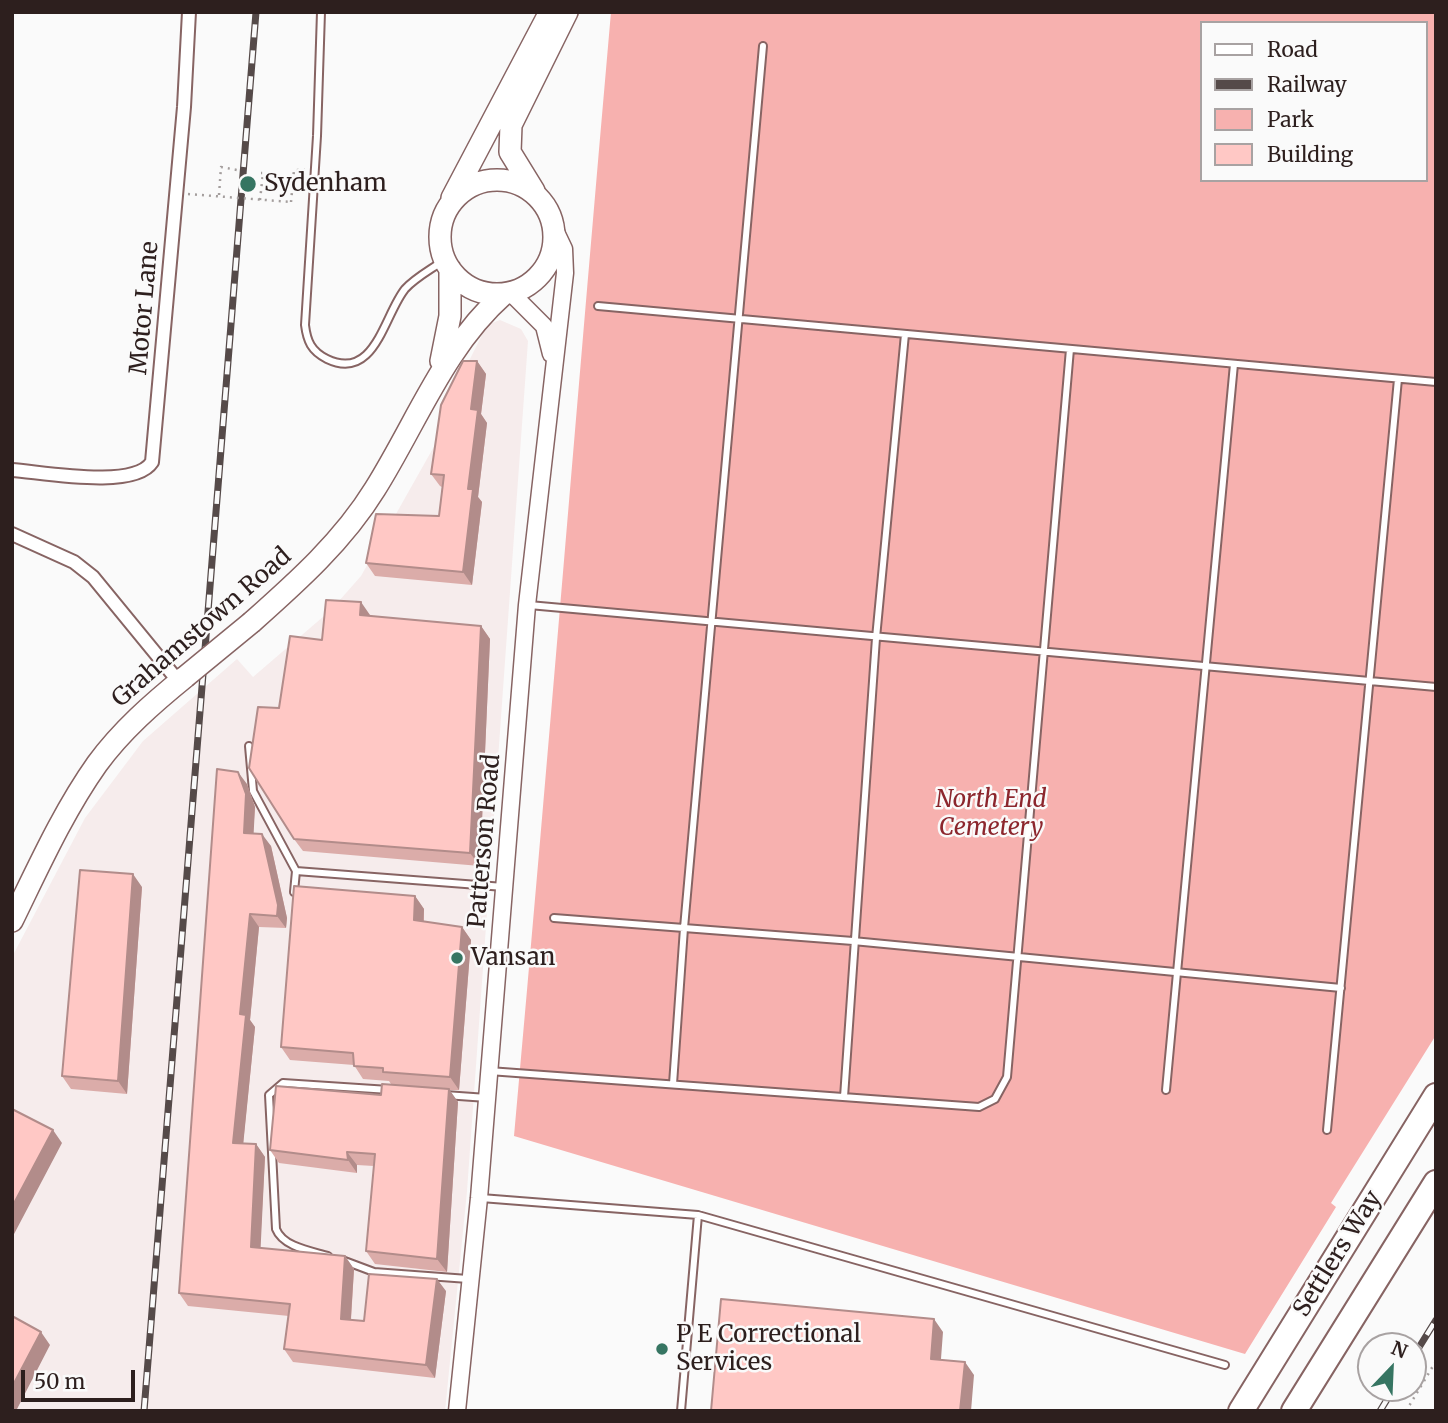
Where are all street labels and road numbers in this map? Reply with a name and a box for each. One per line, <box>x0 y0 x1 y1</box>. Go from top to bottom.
street label: Motor Lane <box>125 240 165 376</box>
street label: Grahamstown Road <box>106 542 298 714</box>
street label: Patterson Road <box>463 753 507 929</box>
street label: Settlers Way <box>1288 1186 1388 1322</box>

